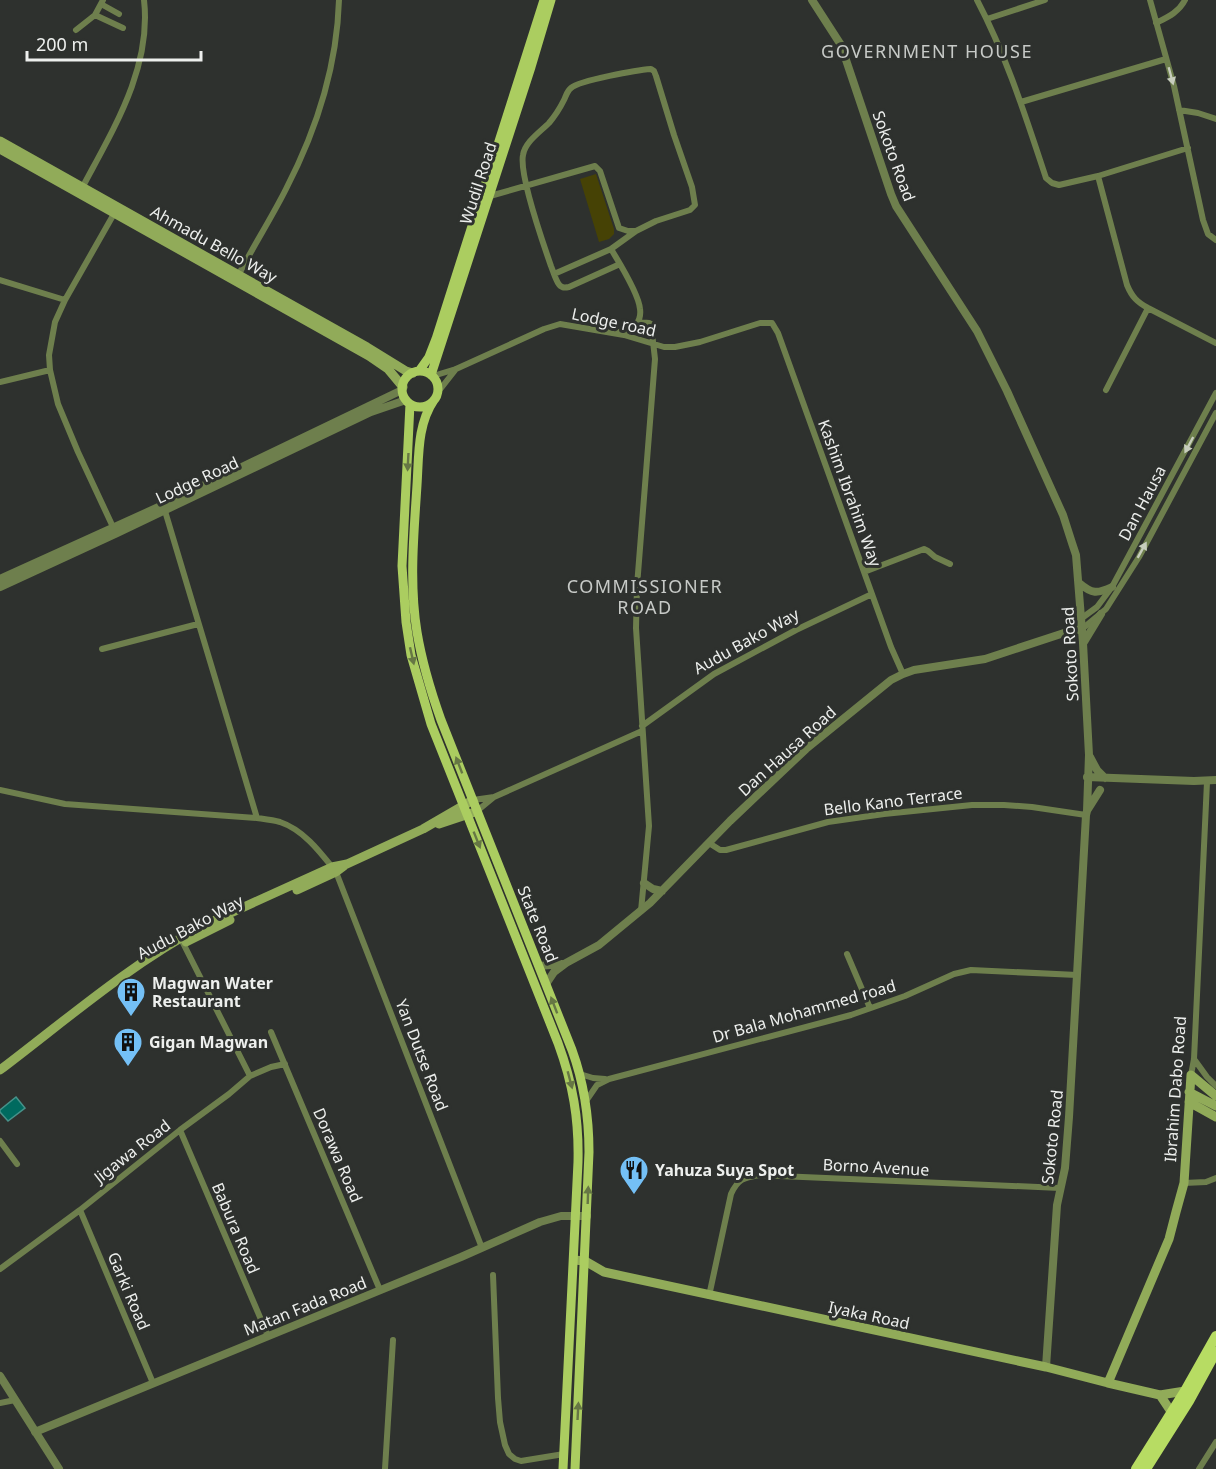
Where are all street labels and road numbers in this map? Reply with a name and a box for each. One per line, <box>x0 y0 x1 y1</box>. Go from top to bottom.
street label: Sokoto Road <box>867 108 921 204</box>
street label: Wudil Road <box>454 139 502 227</box>
street label: Ahmadu Bello Way <box>147 200 282 288</box>
street label: Lodge road <box>570 302 658 342</box>
street label: Kashim Ibrahim Way <box>813 416 887 570</box>
street label: Lodge Road <box>152 451 242 509</box>
street label: Dan Hausa <box>1113 462 1171 544</box>
street label: Audu Bako Way <box>689 603 803 679</box>
street label: Sokoto Road <box>1057 606 1083 702</box>
street label: Dan Hausa Road <box>733 701 841 801</box>
street label: Bello Kano Terrace <box>822 782 964 820</box>
street label: State Road <box>513 882 563 966</box>
street label: Audu Bako Way <box>133 889 248 964</box>
street label: Dr Bala Mohammed road <box>710 974 898 1048</box>
street label: Yan Dutse Road <box>391 996 453 1114</box>
street label: Ibrahim Dabo Road <box>1159 1015 1191 1163</box>
street label: Sokoto Road <box>1036 1089 1068 1185</box>
street label: Dorawa Road <box>308 1104 368 1206</box>
street label: Jigawa Road <box>88 1114 175 1189</box>
street label: Borno Avenue <box>822 1153 930 1181</box>
street label: Babura Road <box>207 1179 265 1277</box>
street label: Garki Road <box>103 1249 155 1333</box>
street label: Matan Fada Road <box>240 1271 370 1341</box>
street label: Iyaka Road <box>826 1296 912 1334</box>

